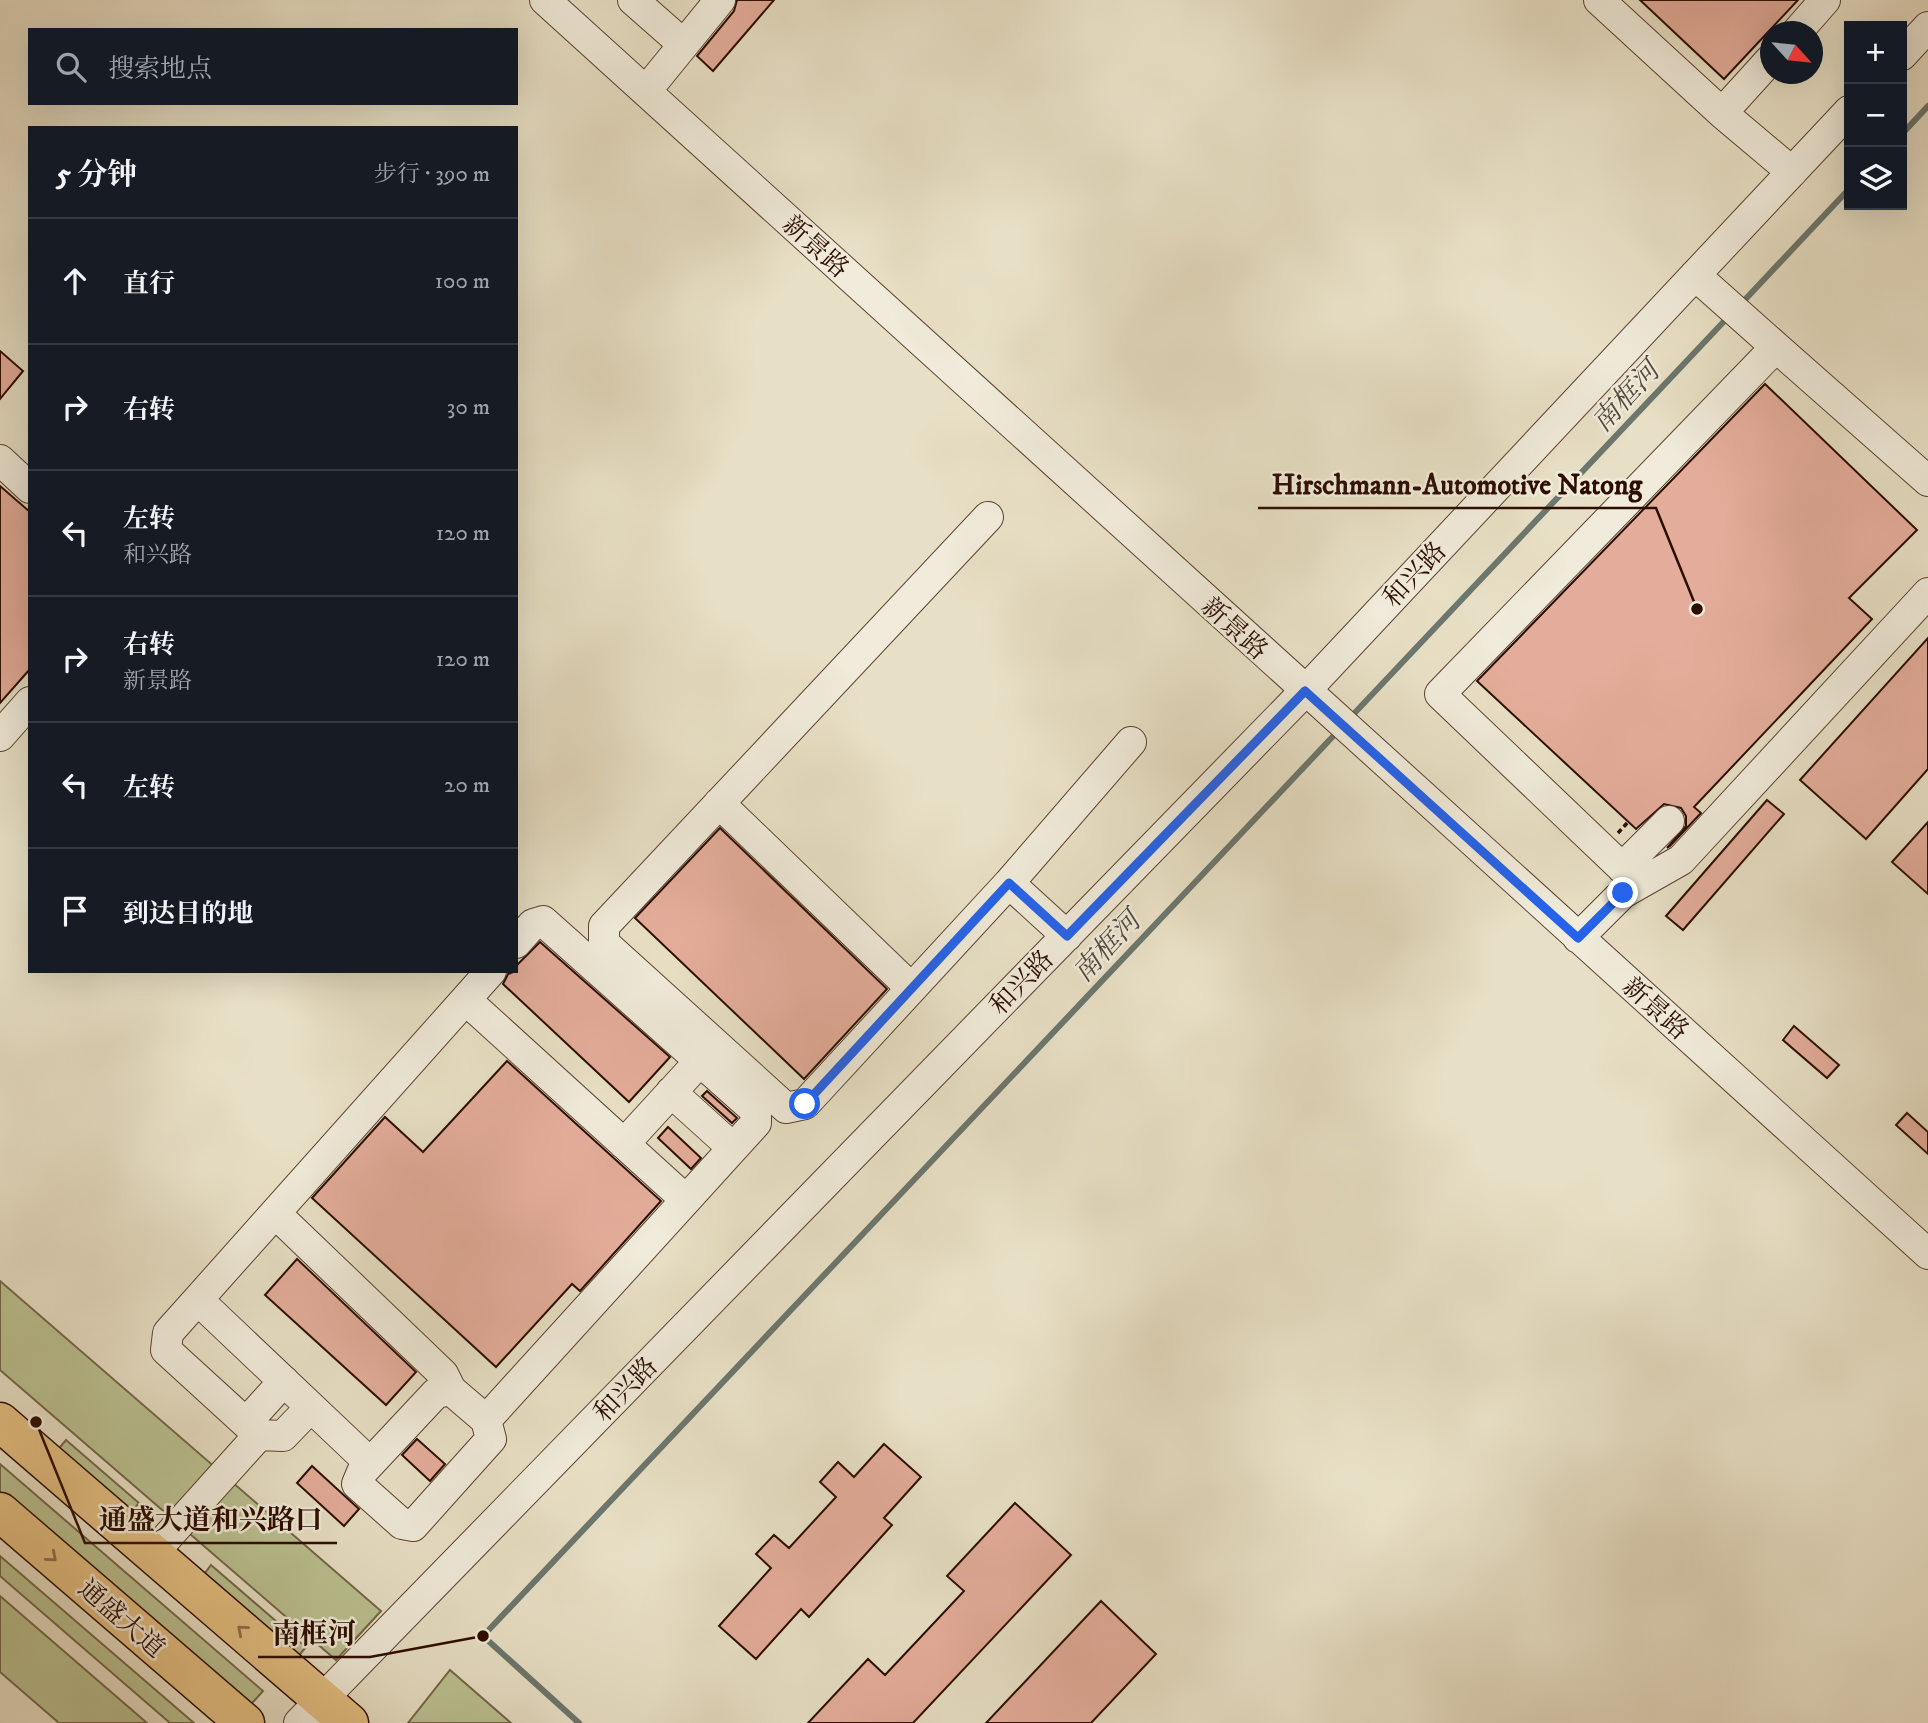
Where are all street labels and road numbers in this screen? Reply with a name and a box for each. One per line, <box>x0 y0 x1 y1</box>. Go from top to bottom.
street label: 新景路 <box>775 209 855 285</box>
street label: 和兴路 <box>1376 535 1454 615</box>
street label: 新景路 <box>1194 591 1274 667</box>
street label: 和兴路 <box>983 944 1061 1023</box>
street label: 新景路 <box>1615 971 1695 1047</box>
street label: 和兴路 <box>587 1351 665 1430</box>
street label: 通盛大道 <box>71 1573 171 1666</box>

